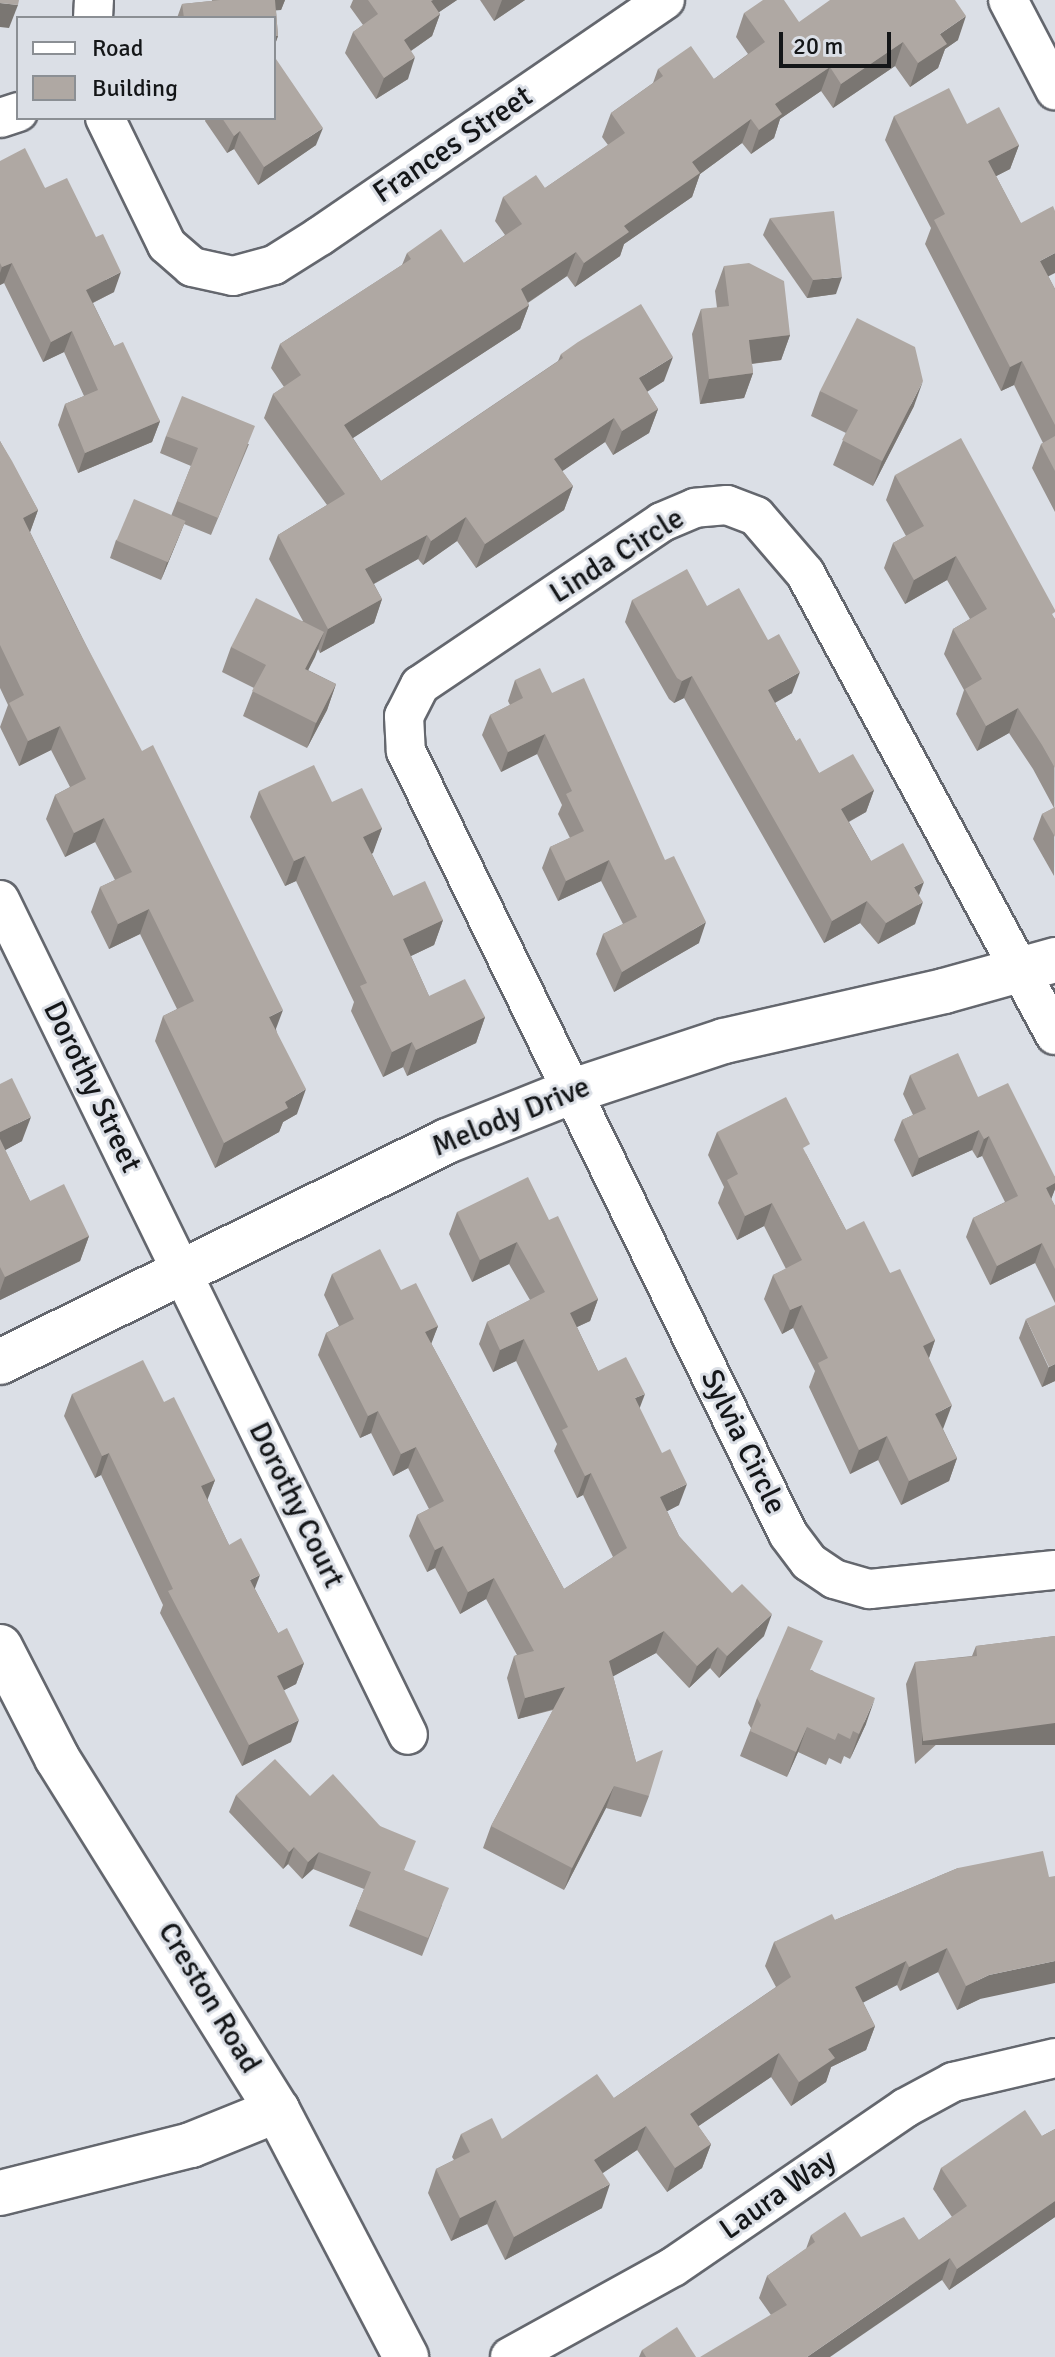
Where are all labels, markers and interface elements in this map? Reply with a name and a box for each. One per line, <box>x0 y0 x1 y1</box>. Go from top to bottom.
legend <box>16 16 276 120</box>
scale bar <box>783 16 895 66</box>
text: 20 m <box>793 31 843 61</box>
text: Road <box>92 33 143 63</box>
text: Building <box>92 73 178 103</box>
street label: Frances Street <box>367 79 539 211</box>
street label: Linda Circle <box>543 501 691 611</box>
street label: Dorothy Street <box>35 996 149 1178</box>
street label: Melody Drive <box>427 1069 595 1165</box>
street label: Sylvia Circle <box>693 1364 793 1520</box>
street label: Dorothy Court <box>240 1416 352 1594</box>
street label: Creston Road <box>150 1916 268 2080</box>
street label: Laura Way <box>713 2142 843 2248</box>

